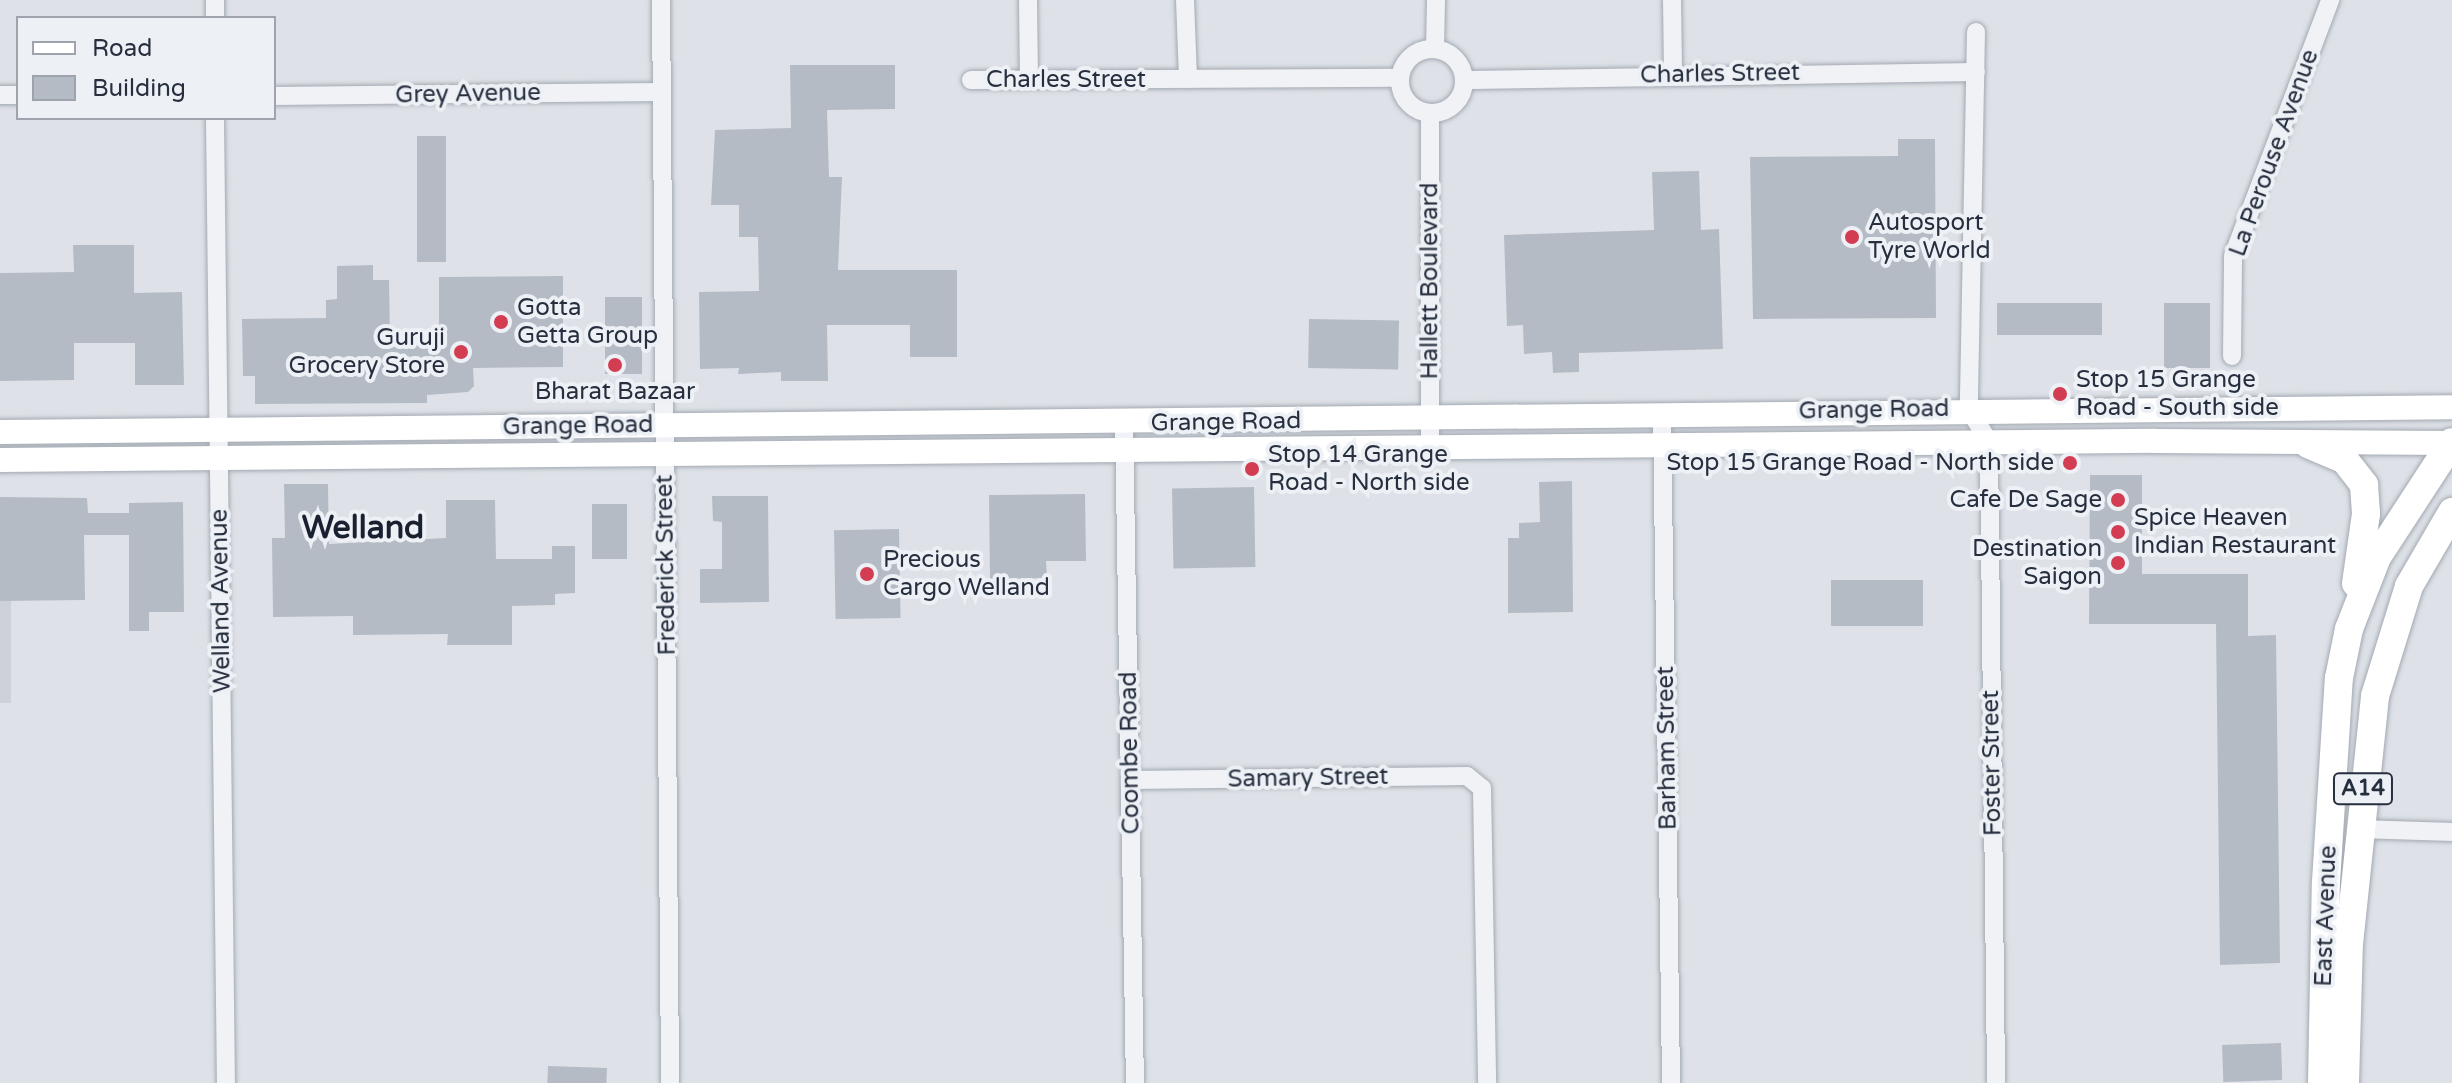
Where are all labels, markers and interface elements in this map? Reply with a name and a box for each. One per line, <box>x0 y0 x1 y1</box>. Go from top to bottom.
legend <box>16 16 276 120</box>
text: Road <box>92 34 152 63</box>
street label: La Perouse Avenue <box>2223 46 2325 260</box>
street label: Charles Street <box>1640 58 1800 90</box>
street label: Charles Street <box>986 66 1146 94</box>
text: Building <box>92 74 186 103</box>
street label: Grey Avenue <box>395 78 541 110</box>
street label: Hallett Boulevard <box>1416 183 1444 379</box>
place label: Autosport Tyre World <box>1868 209 1991 265</box>
marker: Autosport Tyre World <box>1843 228 1861 246</box>
place label: Gotta Getta Group <box>517 294 658 350</box>
marker: Gotta Getta Group <box>492 313 510 331</box>
place label: Guruji Grocery Store <box>289 324 445 380</box>
marker: Guruji Grocery Store <box>452 343 470 361</box>
marker: Bharat Bazaar <box>606 356 624 374</box>
place label: Stop 15 Grange Road - South side <box>2076 366 2279 422</box>
place label: Bharat Bazaar <box>535 378 695 406</box>
marker: Stop 15 Grange Road - South side <box>2051 385 2069 403</box>
street label: Grange Road <box>1798 394 1950 426</box>
street label: Grange Road <box>1150 406 1302 438</box>
street label: Grange Road <box>502 410 654 442</box>
place label: Stop 14 Grange Road - North side <box>1268 441 1470 497</box>
place label: Stop 15 Grange Road - North side <box>1666 449 2054 477</box>
marker: Stop 15 Grange Road - North side <box>2061 454 2079 472</box>
marker: Stop 14 Grange Road - North side <box>1243 460 1261 478</box>
street label: Frederick Street <box>650 474 682 656</box>
place label: Cafe De Sage <box>1949 486 2102 514</box>
marker: Cafe De Sage <box>2109 491 2127 509</box>
place label: Spice Heaven Indian Restaurant <box>2134 504 2336 560</box>
street label: Welland Avenue <box>205 509 237 693</box>
district label: Welland <box>302 509 424 547</box>
marker: Spice Heaven Indian Restaurant <box>2109 523 2127 541</box>
place label: Destination Saigon <box>1972 535 2102 591</box>
place label: Precious Cargo Welland <box>883 546 1050 602</box>
marker: Destination Saigon <box>2109 554 2127 572</box>
marker: Precious Cargo Welland <box>858 565 876 583</box>
street label: Barham Street <box>1651 666 1683 830</box>
street label: Coombe Road <box>1114 671 1146 835</box>
street label: Foster Street <box>1976 690 2008 836</box>
street label: Samary Street <box>1227 762 1389 794</box>
road number: A14 <box>2331 771 2395 807</box>
street label: East Avenue <box>2309 845 2343 987</box>

